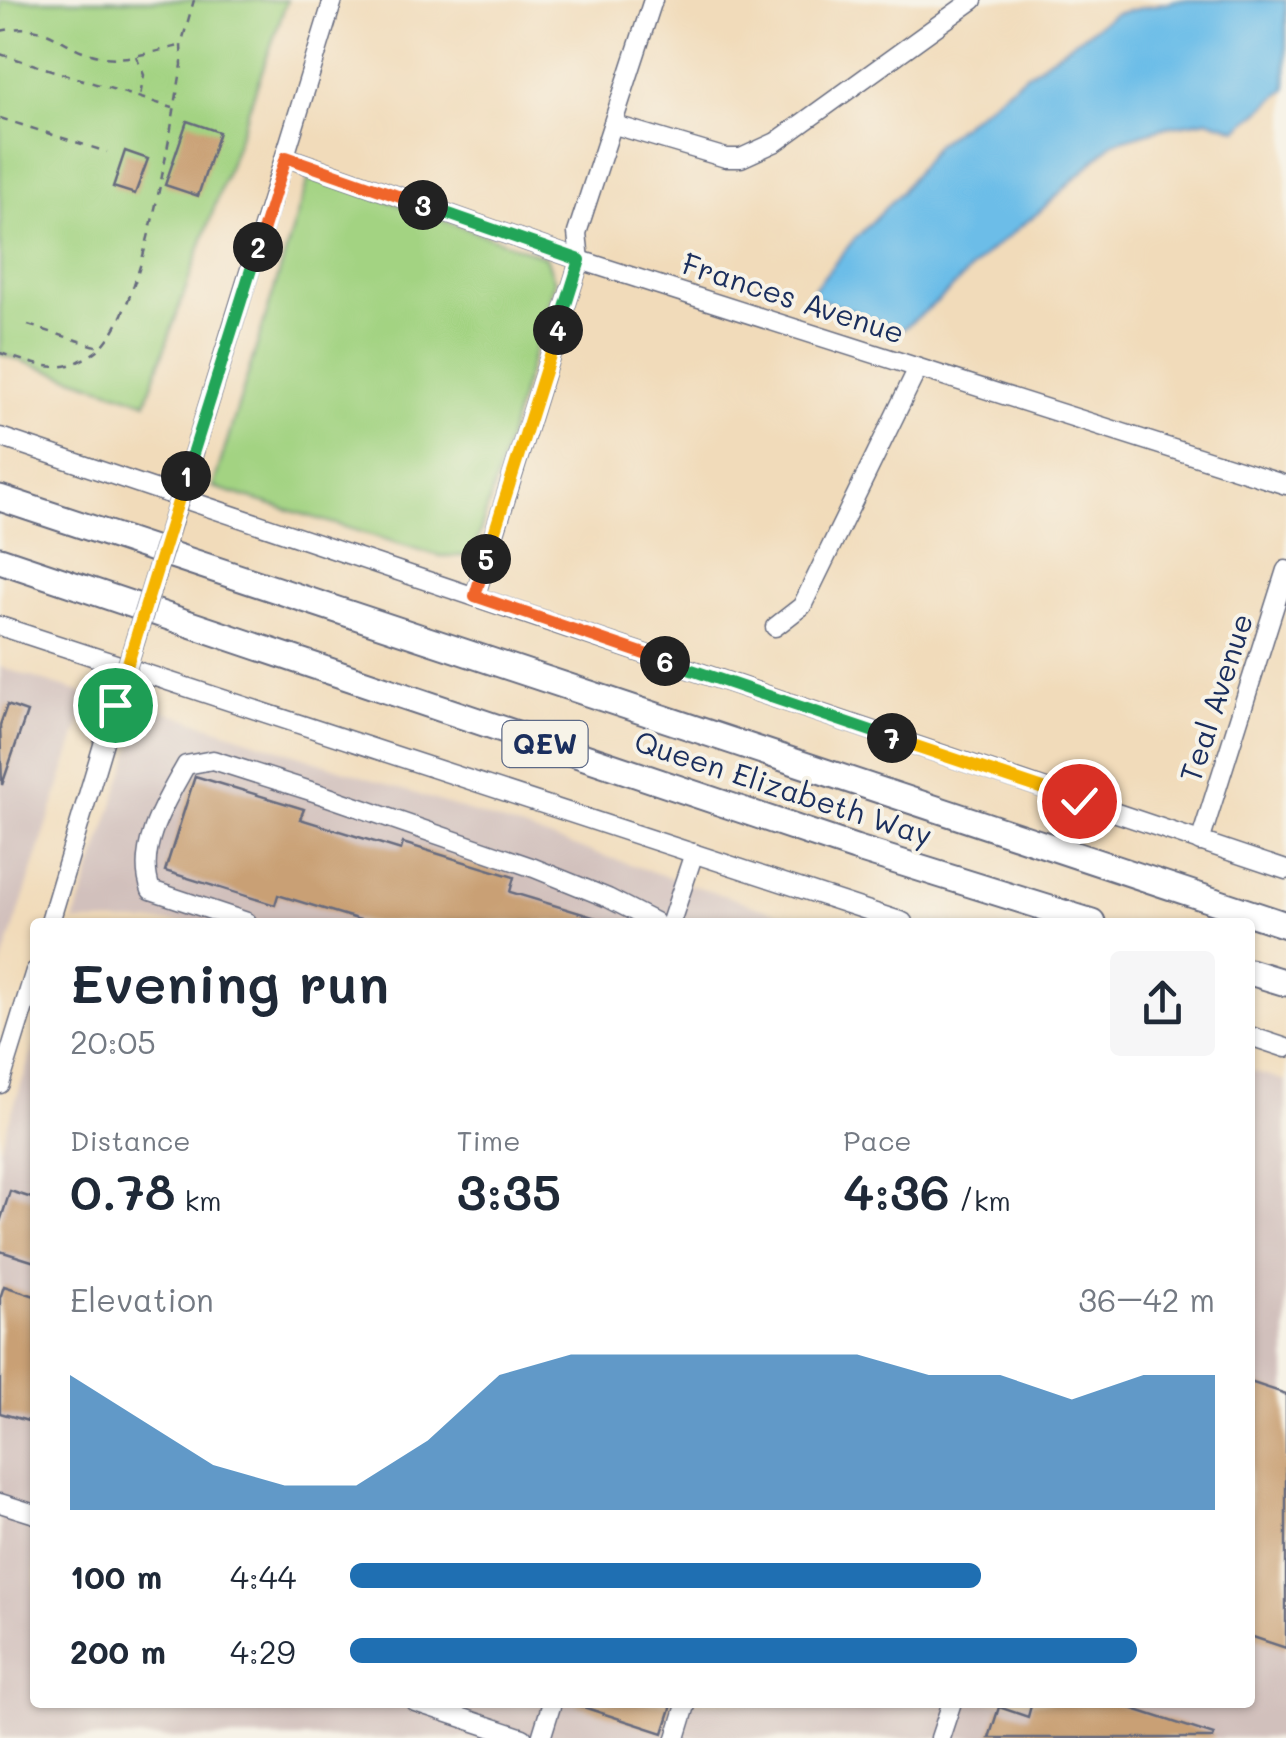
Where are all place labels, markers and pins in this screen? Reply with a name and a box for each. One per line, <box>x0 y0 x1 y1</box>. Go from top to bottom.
pin: 3 <box>398 180 448 230</box>
pin: 2 <box>233 222 283 272</box>
pin: 4 <box>533 305 583 355</box>
pin: 1 <box>161 451 211 501</box>
pin: 5 <box>461 534 511 584</box>
pin: 6 <box>640 636 690 686</box>
pin <box>73 663 158 748</box>
pin: 7 <box>867 713 917 763</box>
pin <box>1037 759 1122 844</box>

